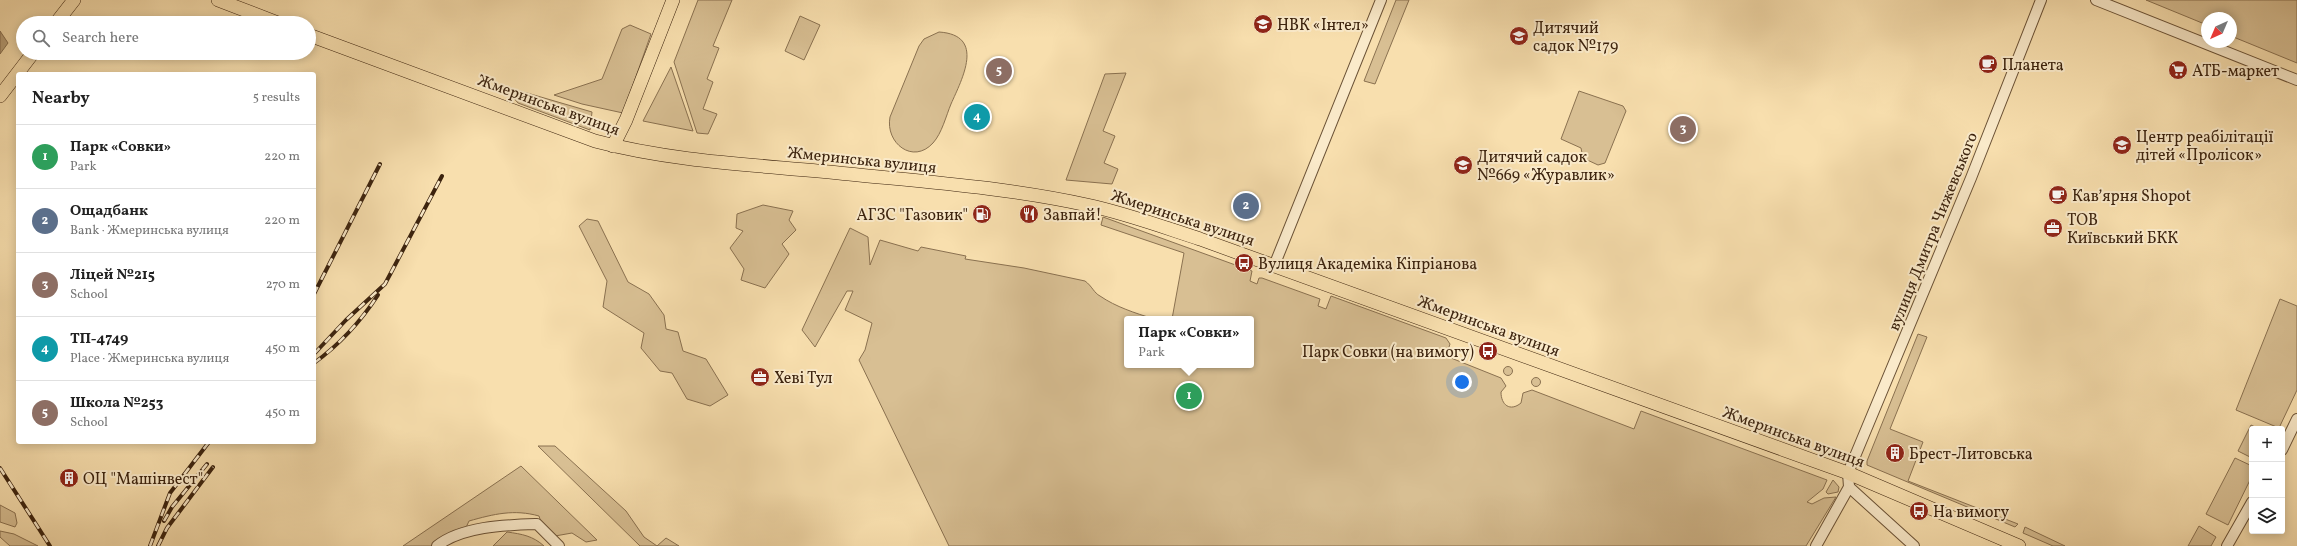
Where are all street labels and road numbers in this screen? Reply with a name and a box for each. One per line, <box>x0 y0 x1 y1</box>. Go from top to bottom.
street label: Жмеринська вулиця <box>474 70 622 142</box>
street label: вулиця Дмитра Чижевського <box>1884 129 1984 334</box>
street label: Жмеринська вулиця <box>786 142 937 180</box>
street label: Жмеринська вулиця <box>1108 185 1257 253</box>
street label: Жмеринська вулиця <box>1414 291 1562 363</box>
street label: Жмеринська вулиця <box>1719 402 1867 474</box>

